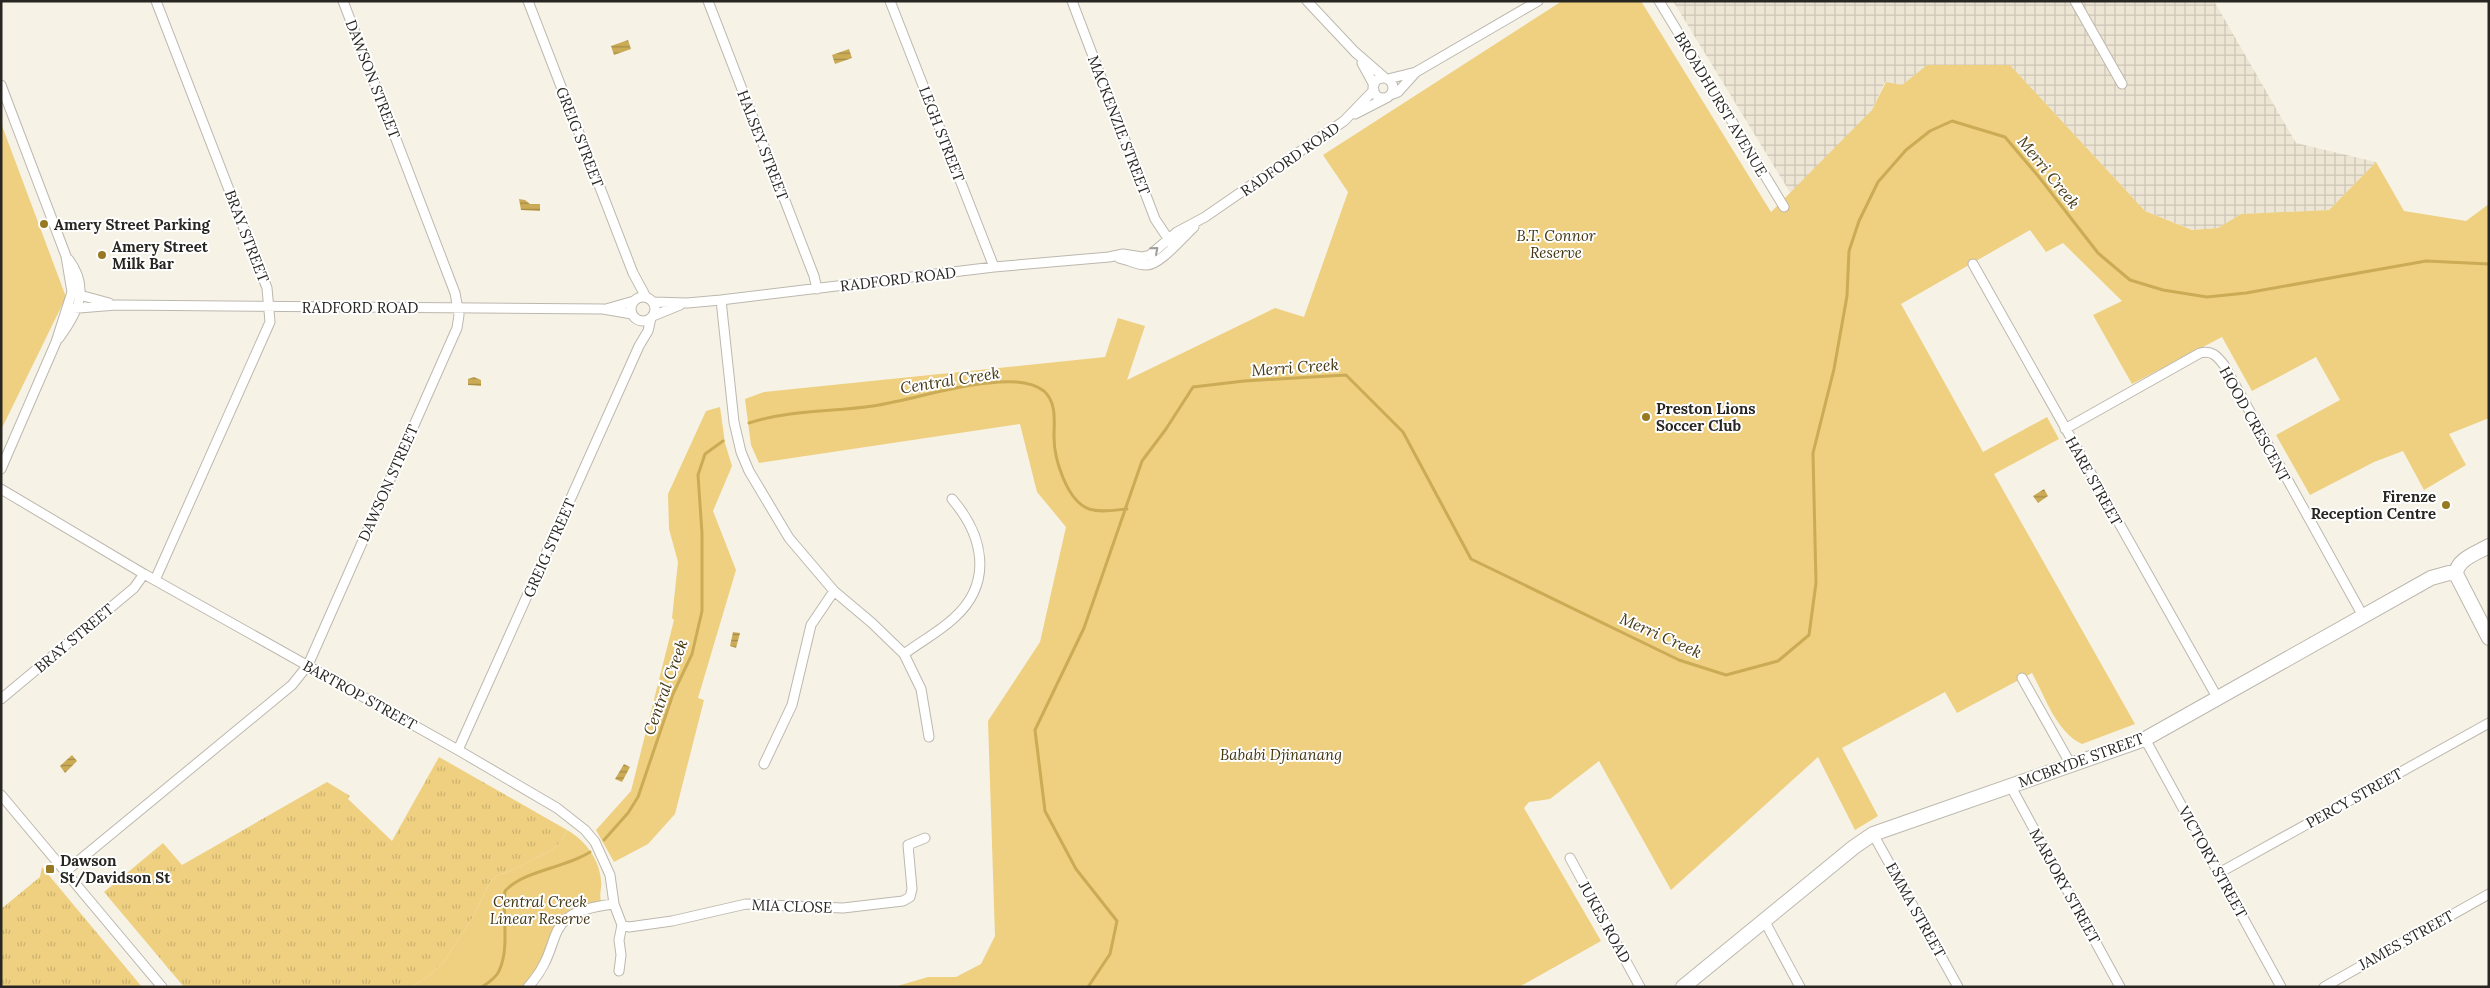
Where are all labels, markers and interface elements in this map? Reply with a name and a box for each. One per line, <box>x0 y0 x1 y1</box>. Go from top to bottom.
street label: DAWSON STREET <box>342 17 405 142</box>
street label: BROADHURST AVENUE <box>1670 28 1772 180</box>
street label: MACKENZIE STREET <box>1084 53 1154 198</box>
street label: GREIG STREET <box>552 84 608 190</box>
street label: LEGH STREET <box>915 84 969 185</box>
street label: HALSEY STREET <box>733 87 793 203</box>
street label: RADFORD ROAD <box>1237 118 1343 200</box>
water label: Merri Creek <box>2014 132 2084 212</box>
street label: BRAY STREET <box>221 187 273 285</box>
place label: Amery Street Parking <box>54 215 211 234</box>
marker: Amery Street Parking <box>38 218 50 230</box>
park label: B.T. Connor Reserve <box>1516 226 1596 262</box>
place label: Amery Street Milk Bar <box>112 237 209 273</box>
one-way arrow <box>1149 247 1158 256</box>
marker: Amery Street Milk Bar <box>96 249 108 261</box>
street label: RADFORD ROAD <box>839 262 957 296</box>
street label: RADFORD ROAD <box>302 298 418 317</box>
water label: Merri Creek <box>1251 354 1339 380</box>
water label: Central Creek <box>899 362 1001 398</box>
street label: HOOD CRESCENT <box>2215 363 2295 485</box>
place label: Preston Lions Soccer Club <box>1656 399 1756 435</box>
marker: Preston Lions Soccer Club <box>1640 411 1652 423</box>
street label: DAWSON STREET <box>354 421 422 544</box>
street label: HARE STREET <box>2062 433 2127 529</box>
place label: Firenze Reception Centre <box>2311 487 2436 523</box>
street label: GREIG STREET <box>519 495 579 600</box>
marker: Firenze Reception Centre <box>2440 499 2452 511</box>
street label: BRAY STREET <box>31 599 118 677</box>
water label: Merri Creek <box>1617 608 1705 662</box>
water label: Central Creek <box>638 636 692 738</box>
street label: BARTROP STREET <box>300 656 421 734</box>
street label: MCBRYDE STREET <box>2016 728 2147 792</box>
park label: Bababi Djinanang <box>1220 745 1342 764</box>
street label: PERCY STREET <box>2302 763 2406 832</box>
street label: VICTORY STREET <box>2174 802 2252 922</box>
street label: MARJORY STREET <box>2025 825 2105 947</box>
place label: Dawson St/Davidson St <box>60 851 171 888</box>
street label: EMMA STREET <box>1882 859 1950 961</box>
marker: Dawson St/Davidson St <box>44 863 56 875</box>
street label: JUKES ROAD <box>1574 877 1635 966</box>
park label: Central Creek Linear Reserve <box>490 892 590 928</box>
street label: MIA CLOSE <box>751 895 833 917</box>
street label: JAMES STREET <box>2354 906 2457 974</box>

